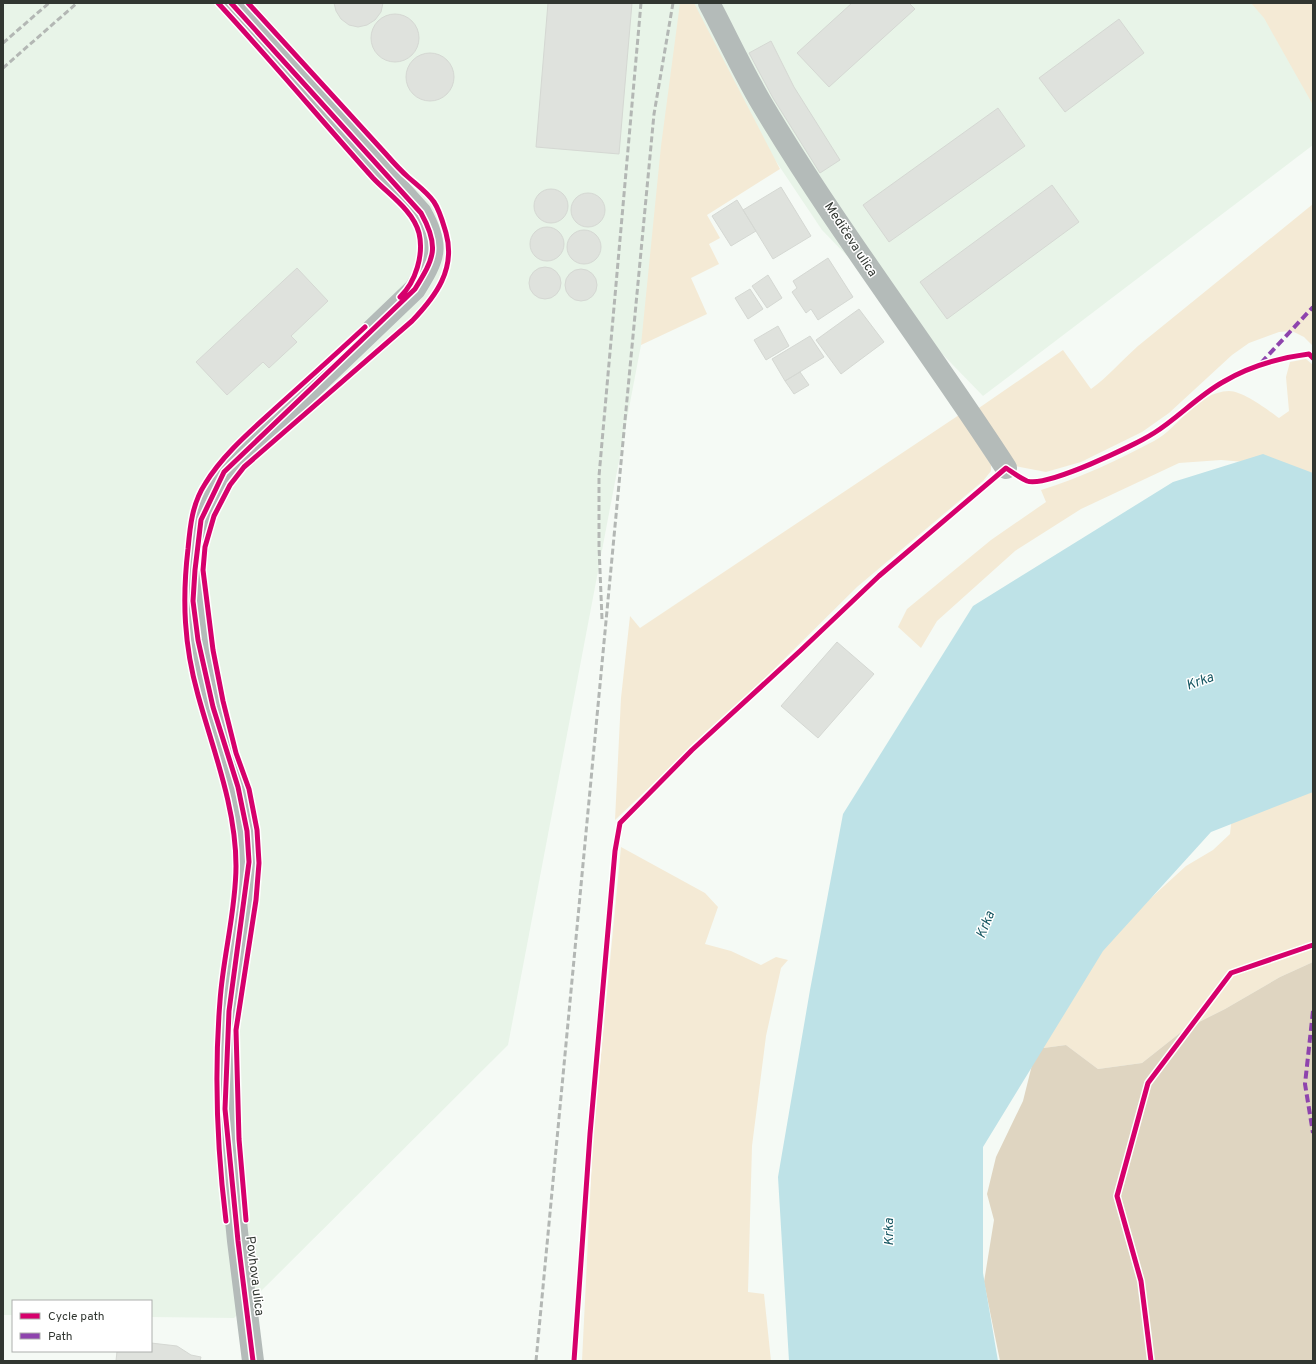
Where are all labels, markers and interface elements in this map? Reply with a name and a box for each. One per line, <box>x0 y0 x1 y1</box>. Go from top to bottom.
street label: Medičeva ulica <box>820 200 880 280</box>
water label: Krka <box>1184 669 1217 695</box>
water label: Krka <box>973 908 999 941</box>
water label: Krka <box>881 1217 898 1246</box>
street label: Povhova ulica <box>241 1235 267 1317</box>
legend <box>12 1300 152 1352</box>
text: Cycle path <box>48 1309 105 1325</box>
text: Path <box>48 1329 73 1345</box>

